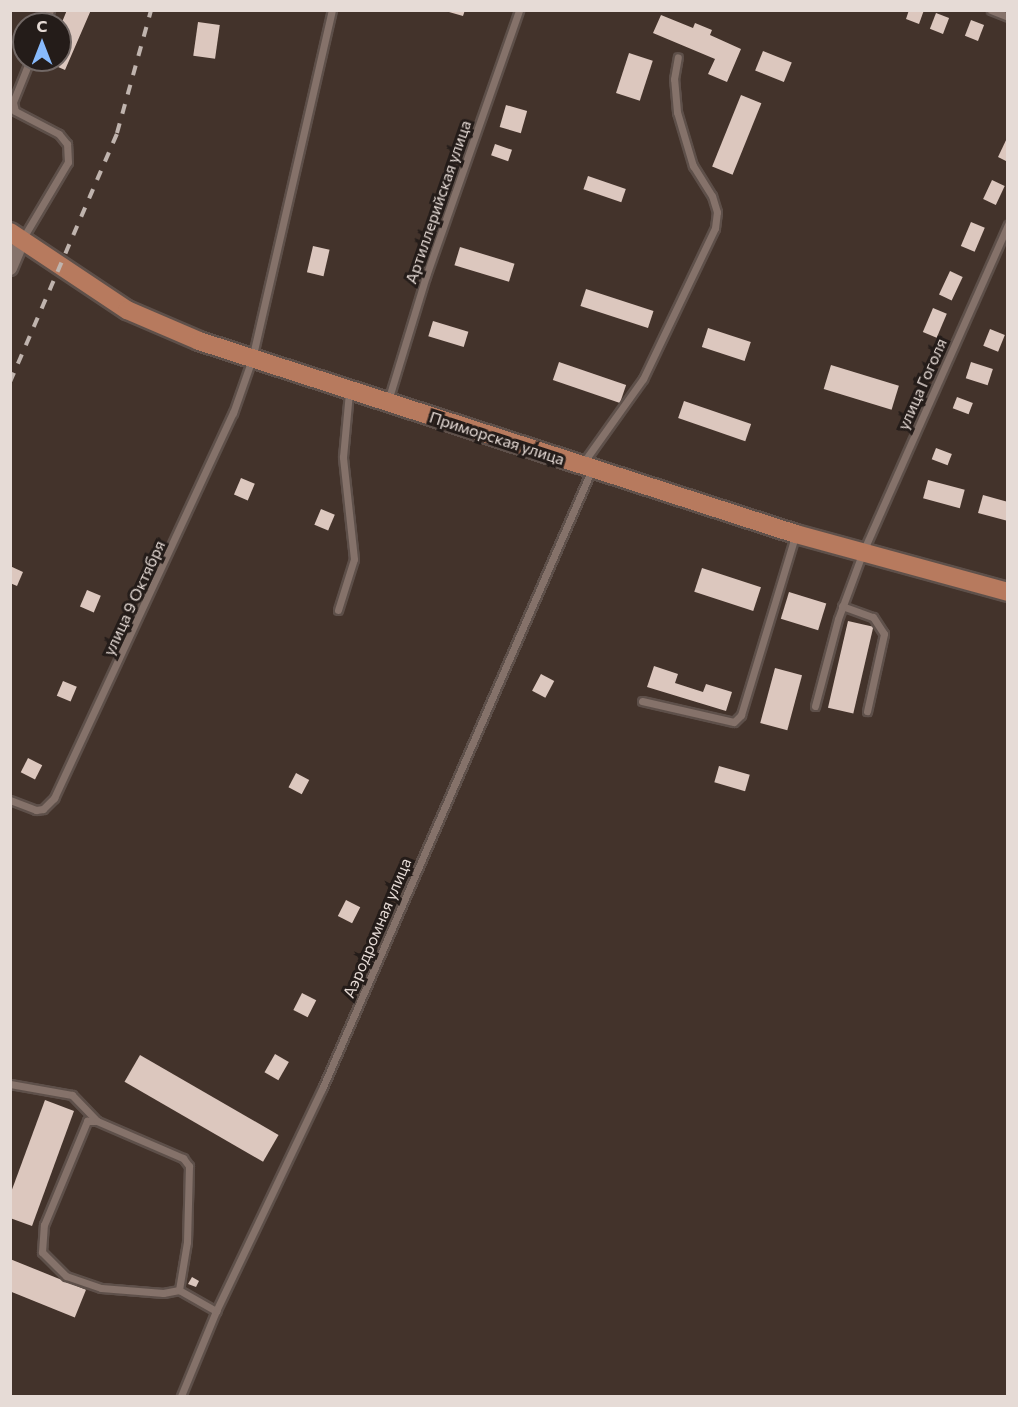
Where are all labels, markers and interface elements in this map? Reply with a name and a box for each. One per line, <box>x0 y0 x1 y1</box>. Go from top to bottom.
north arrow <box>12 12 72 72</box>
text: С <box>37 16 47 35</box>
street label: Артиллерийская улица <box>401 118 475 286</box>
street label: улица Гоголя <box>893 335 951 433</box>
street label: Приморская улица <box>427 407 567 469</box>
street label: улица 9 Октября <box>99 537 169 659</box>
street label: Аэродромная улица <box>339 855 415 1001</box>

